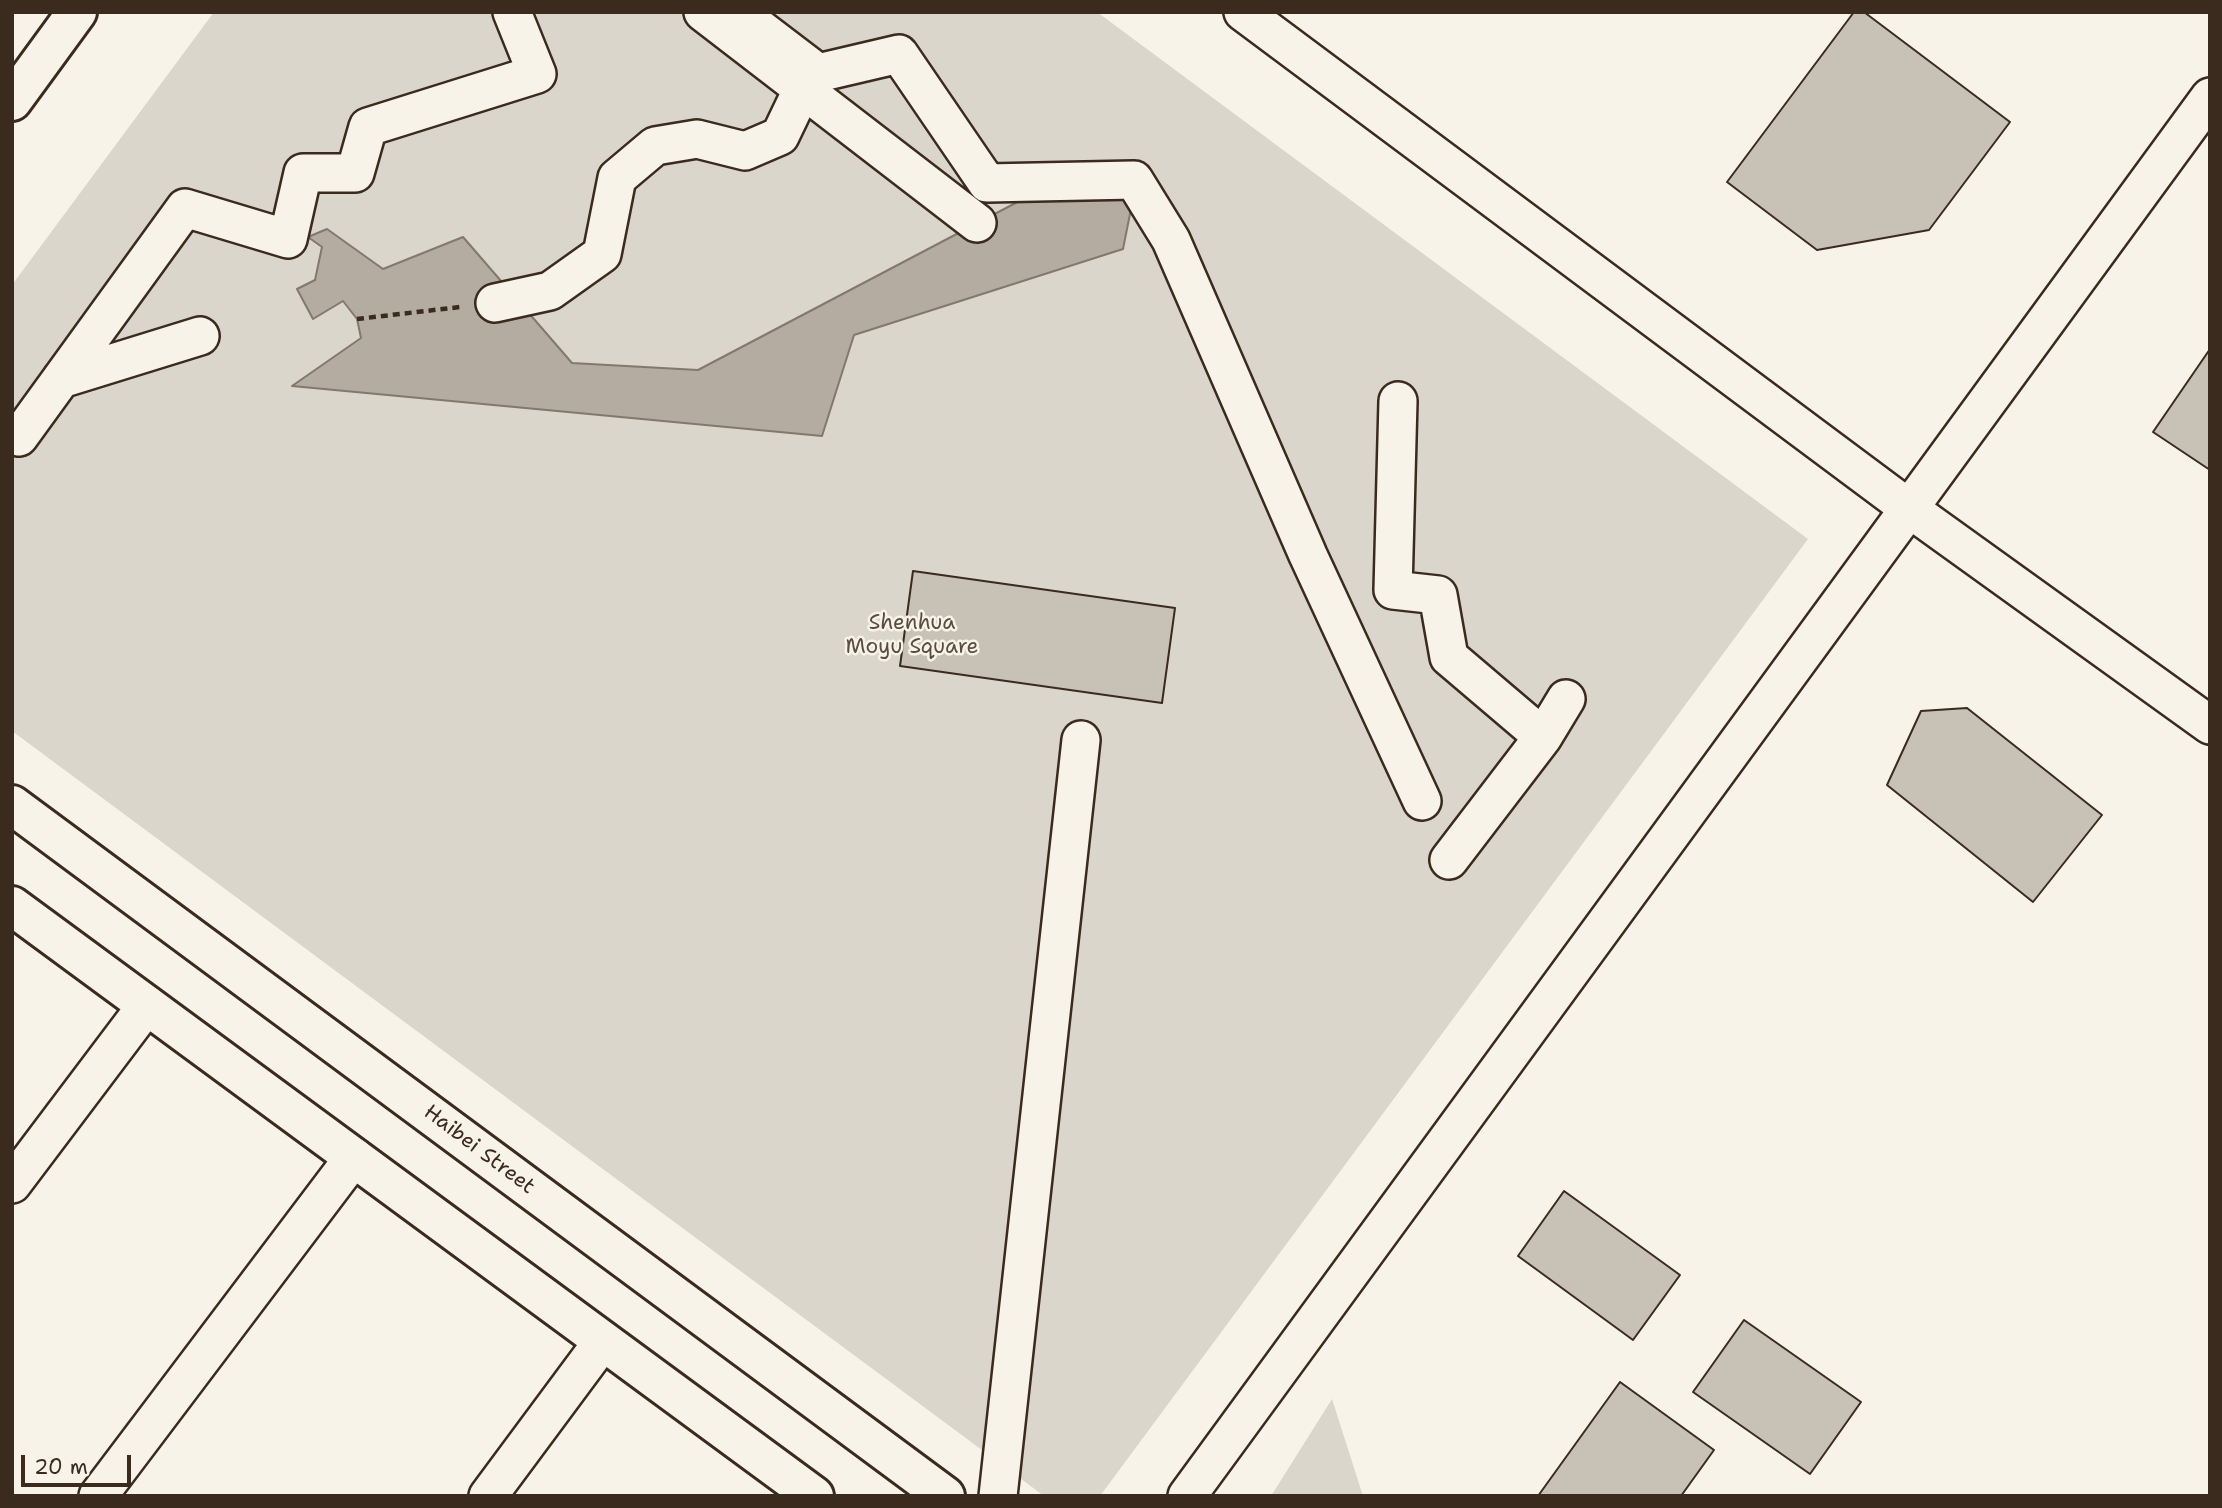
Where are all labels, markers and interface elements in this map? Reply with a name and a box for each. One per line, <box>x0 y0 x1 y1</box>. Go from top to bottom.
park label: Shenhua Moyu Square <box>846 611 978 661</box>
street label: Haibei Street <box>418 1100 540 1200</box>
scale bar <box>24 1442 135 1486</box>
text: 20 m <box>34 1453 88 1481</box>

